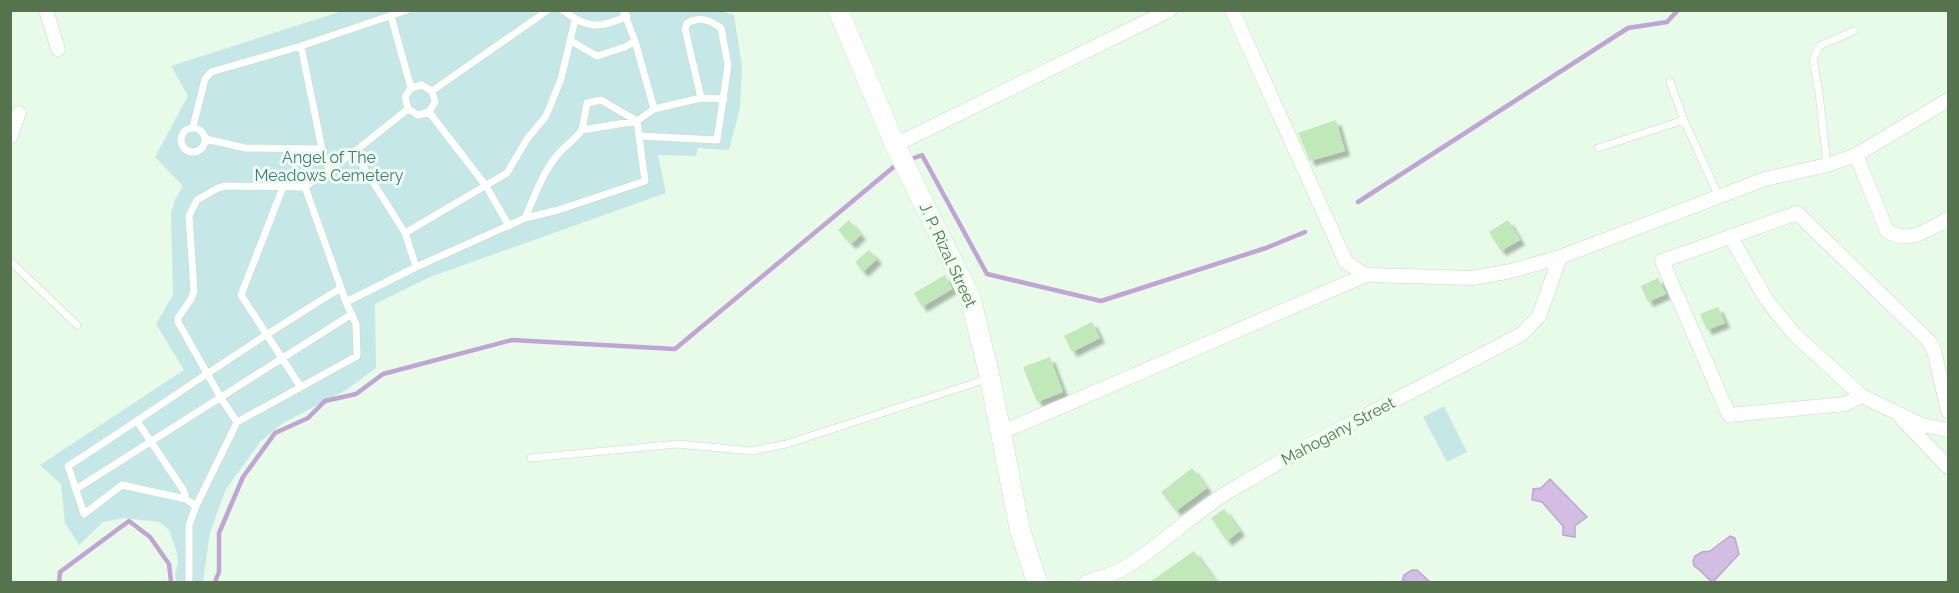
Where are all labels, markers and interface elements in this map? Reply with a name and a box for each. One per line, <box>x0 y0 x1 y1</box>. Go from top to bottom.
park label: Angel of The Meadows Cemetery <box>254 148 404 185</box>
street label: J. P. Rizal Street <box>916 200 981 311</box>
street label: Mahogany Street <box>1278 393 1399 469</box>

